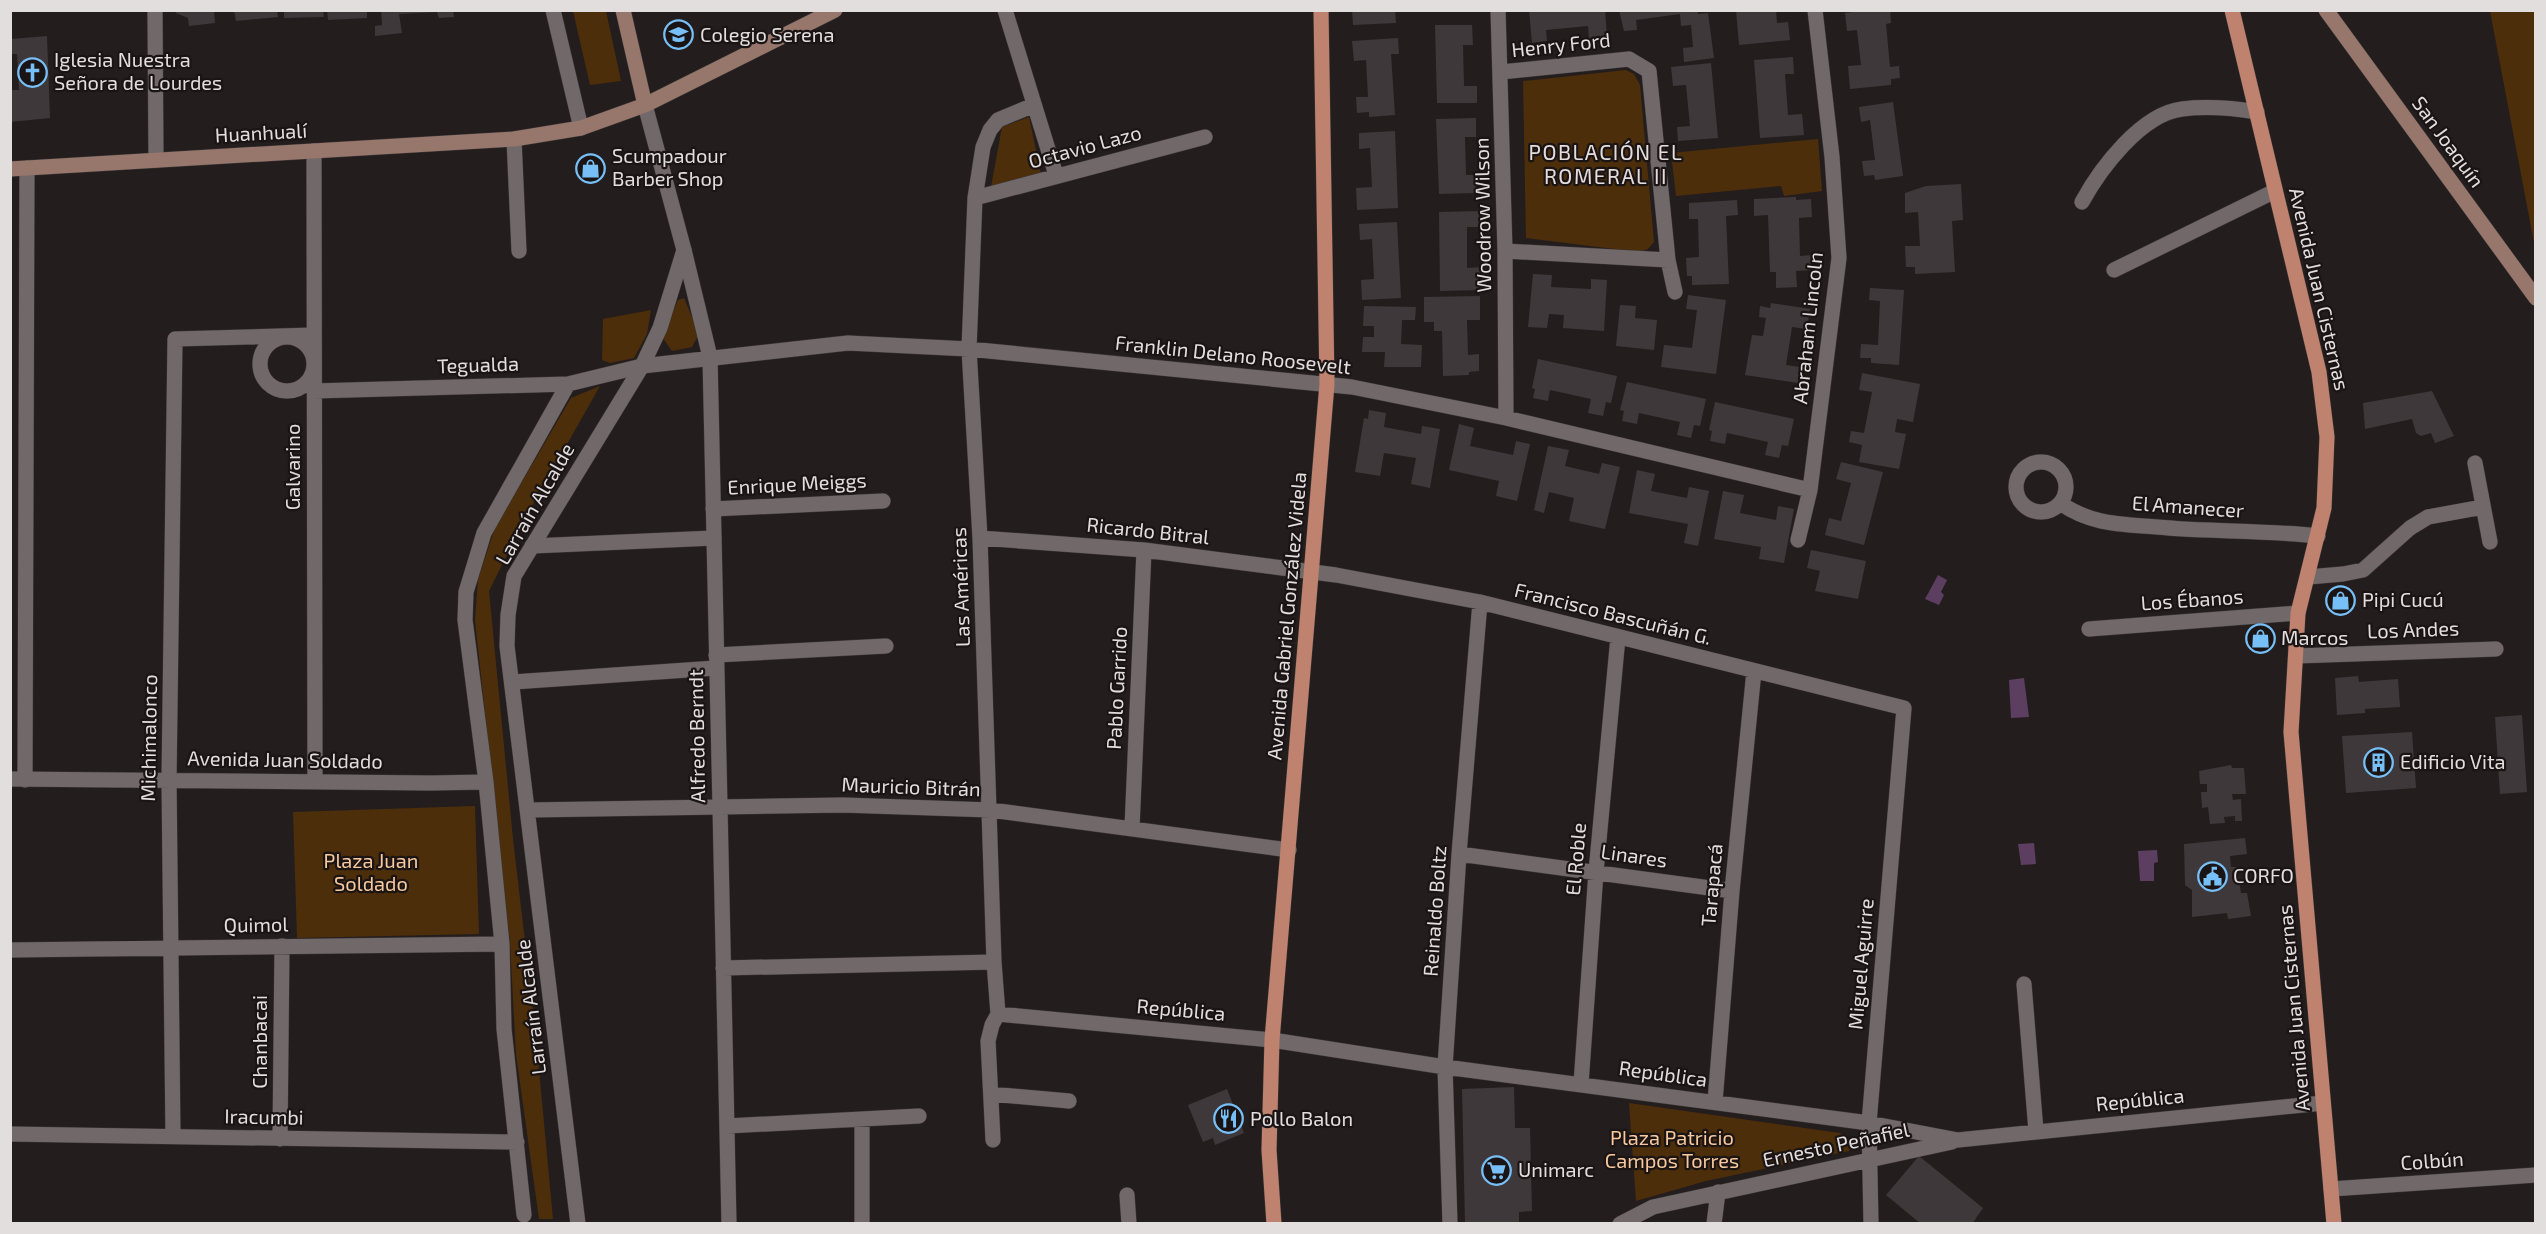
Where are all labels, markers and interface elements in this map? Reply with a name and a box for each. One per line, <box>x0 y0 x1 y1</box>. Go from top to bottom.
school or university icon: Colegio Serena <box>663 19 695 51</box>
place label: Colegio Serena <box>700 22 834 46</box>
street label: Henry Ford <box>1510 27 1612 61</box>
place label: Iglesia Nuestra Señora de Lourdes <box>54 47 222 94</box>
church icon: Iglesia Nuestra Señora de Lourdes <box>17 56 49 88</box>
street label: San Joaquín <box>2408 91 2490 192</box>
street label: Huanhualí <box>214 118 309 146</box>
street label: Octavio Lazo <box>1026 119 1144 173</box>
street label: Woodrow Wilson <box>1469 137 1495 293</box>
district label: POBLACIÓN EL ROMERAL II <box>1529 139 1683 188</box>
place label: Scumpadour Barber Shop <box>612 143 727 190</box>
shop icon: Scumpadour Barber Shop <box>575 152 607 184</box>
street label: Avenida Juan Cisternas <box>2285 185 2355 392</box>
street label: Abraham Lincoln <box>1787 251 1827 405</box>
street label: Franklin Delano Roosevelt <box>1114 330 1353 378</box>
street label: Tegualda <box>437 351 519 377</box>
street label: Galvarino <box>280 424 304 510</box>
street label: Larraín Alcalde <box>490 439 579 568</box>
street label: Enrique Meiggs <box>727 467 867 499</box>
street label: Avenida Gabriel González Videla <box>1261 471 1311 761</box>
street label: El Amanecer <box>2131 490 2245 522</box>
street label: Ricardo Bitral <box>1086 512 1211 548</box>
street label: Las Américas <box>946 527 974 647</box>
street label: Francisco Bascuñán G. <box>1512 577 1714 649</box>
street label: Los Ébanos <box>2140 583 2244 615</box>
shop icon: Pipi Cucú <box>2325 584 2357 616</box>
place label: Pipi Cucú <box>2362 587 2444 611</box>
street label: Los Andes <box>2366 615 2459 643</box>
shop icon: Marcos <box>2244 622 2276 654</box>
place label: Marcos <box>2281 625 2348 649</box>
street label: Pablo Garrido <box>1101 626 1131 750</box>
street label: Alfredo Berndt <box>683 669 709 803</box>
street label: Michimalonco <box>135 674 161 802</box>
street label: Avenida Juan Soldado <box>187 745 383 773</box>
building icon: Edificio Vita <box>2363 746 2395 778</box>
place label: Edificio Vita <box>2400 749 2506 773</box>
street label: Mauricio Bitrán <box>841 772 981 800</box>
street label: El Roble <box>1560 822 1590 896</box>
street label: Linares <box>1600 838 1669 872</box>
street label: Tarapacá <box>1695 842 1727 927</box>
street label: Reinaldo Boltz <box>1417 845 1451 977</box>
park label: Plaza Juan Soldado <box>324 848 418 895</box>
public building icon: CORFO <box>2196 860 2228 892</box>
place label: CORFO <box>2233 863 2294 887</box>
street label: Miguel Aguirre <box>1842 897 1878 1031</box>
street label: Avenida Juan Cisternas <box>2272 904 2314 1112</box>
street label: Quimol <box>223 911 289 937</box>
street label: Larraín Alcalde <box>510 938 550 1076</box>
street label: República <box>1136 993 1226 1025</box>
street label: Chanbacai <box>247 995 271 1089</box>
street label: República <box>1617 1055 1709 1091</box>
street label: República <box>2094 1082 2185 1116</box>
street label: Iracumbi <box>224 1103 304 1129</box>
restaurant icon: Pollo Balon <box>1213 1103 1245 1135</box>
place label: Pollo Balon <box>1250 1106 1353 1130</box>
street label: Ernesto Peñafiel <box>1760 1117 1911 1171</box>
park label: Plaza Patricio Campos Torres <box>1605 1125 1739 1172</box>
street label: Colbún <box>2400 1146 2464 1174</box>
supermarket icon: Unimarc <box>1481 1154 1513 1186</box>
place label: Unimarc <box>1518 1157 1594 1181</box>

